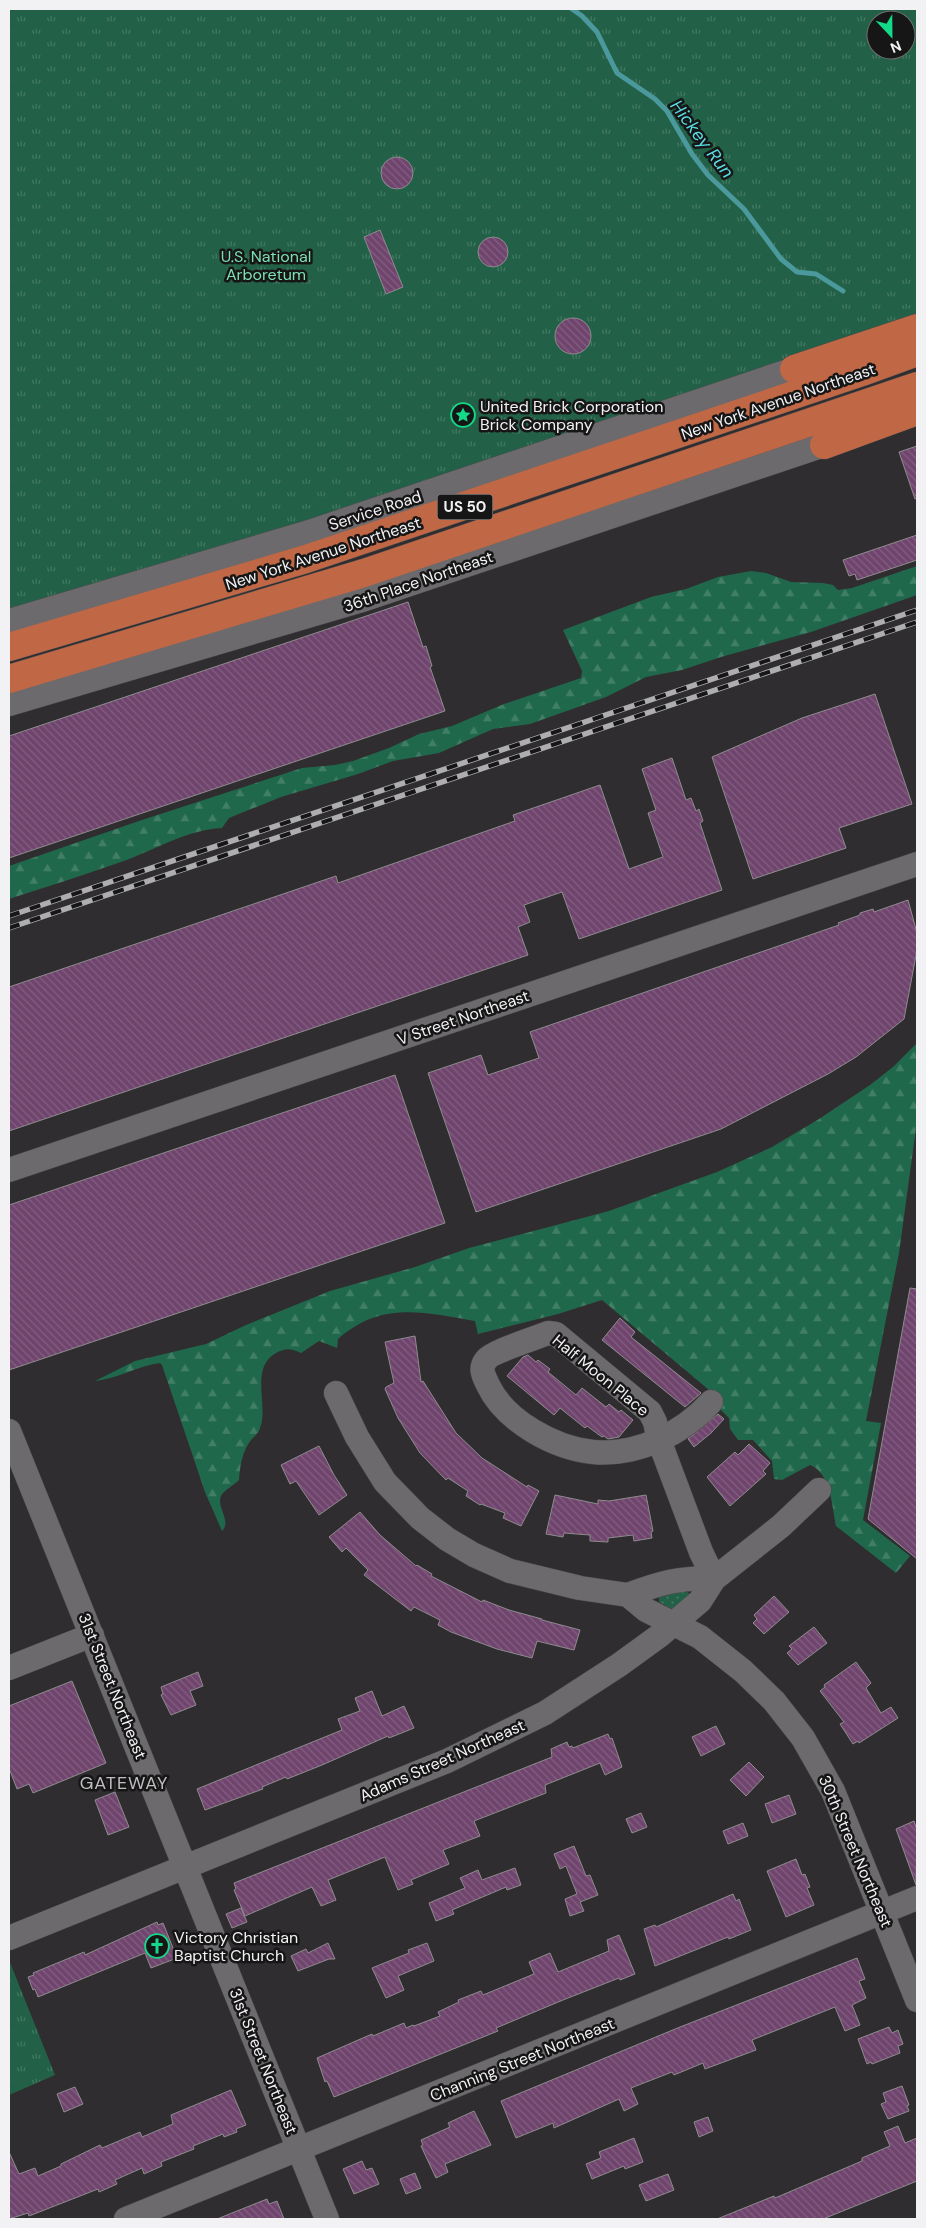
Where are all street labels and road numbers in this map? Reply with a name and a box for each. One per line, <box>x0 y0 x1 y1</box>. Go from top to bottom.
street label: New York Avenue Northeast <box>678 358 878 445</box>
street label: Service Road <box>326 486 424 535</box>
road number: US 50 <box>438 494 492 520</box>
street label: New York Avenue Northeast <box>223 512 424 595</box>
street label: 36th Place Northeast <box>341 546 496 617</box>
street label: V Street Northeast <box>394 985 532 1050</box>
street label: Half Moon Place <box>548 1330 653 1421</box>
street label: 31st Street Northeast <box>74 1610 151 1762</box>
street label: Adams Street Northeast <box>356 1715 528 1806</box>
street label: 30th Street Northeast <box>814 1772 897 1931</box>
street label: 31st Street Northeast <box>225 1985 302 2137</box>
street label: Channing Street Northeast <box>427 2013 618 2106</box>

